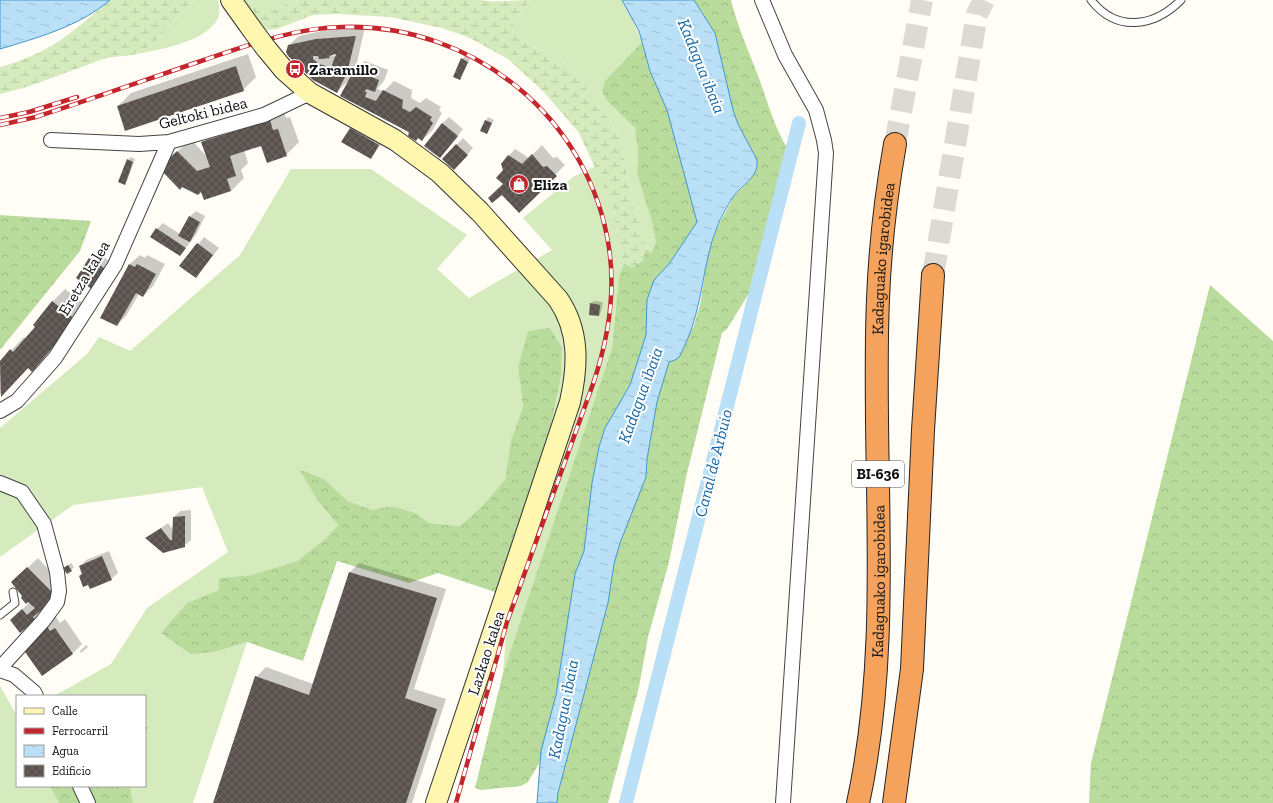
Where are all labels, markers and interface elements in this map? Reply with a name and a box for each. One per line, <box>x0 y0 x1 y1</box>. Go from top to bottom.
water label: Kadagua ibaia <box>674 16 730 116</box>
bus stop icon: Zaramillo <box>284 58 306 80</box>
place label: Zaramillo <box>309 60 379 79</box>
street label: Geltoki bidea <box>157 93 249 133</box>
shop icon: Eliza <box>508 173 530 195</box>
place label: Eliza <box>533 175 568 194</box>
street label: Kadaguako igarobidea <box>867 181 898 335</box>
street label: Eretza kalea <box>54 237 114 319</box>
water label: Kadagua ibaia <box>613 344 667 446</box>
water label: Canal de Arbuio <box>690 407 736 519</box>
road number: BI-636 <box>852 461 904 487</box>
street label: Kadaguako igarobidea <box>867 504 888 658</box>
street label: Lazkao kalea <box>463 608 509 697</box>
water label: Kadagua ibaia <box>544 658 582 760</box>
legend <box>16 695 146 787</box>
text: Calle <box>52 704 78 718</box>
text: Ferrocarril <box>52 724 108 738</box>
text: Agua <box>52 744 79 758</box>
text: Edificio <box>52 764 91 778</box>

